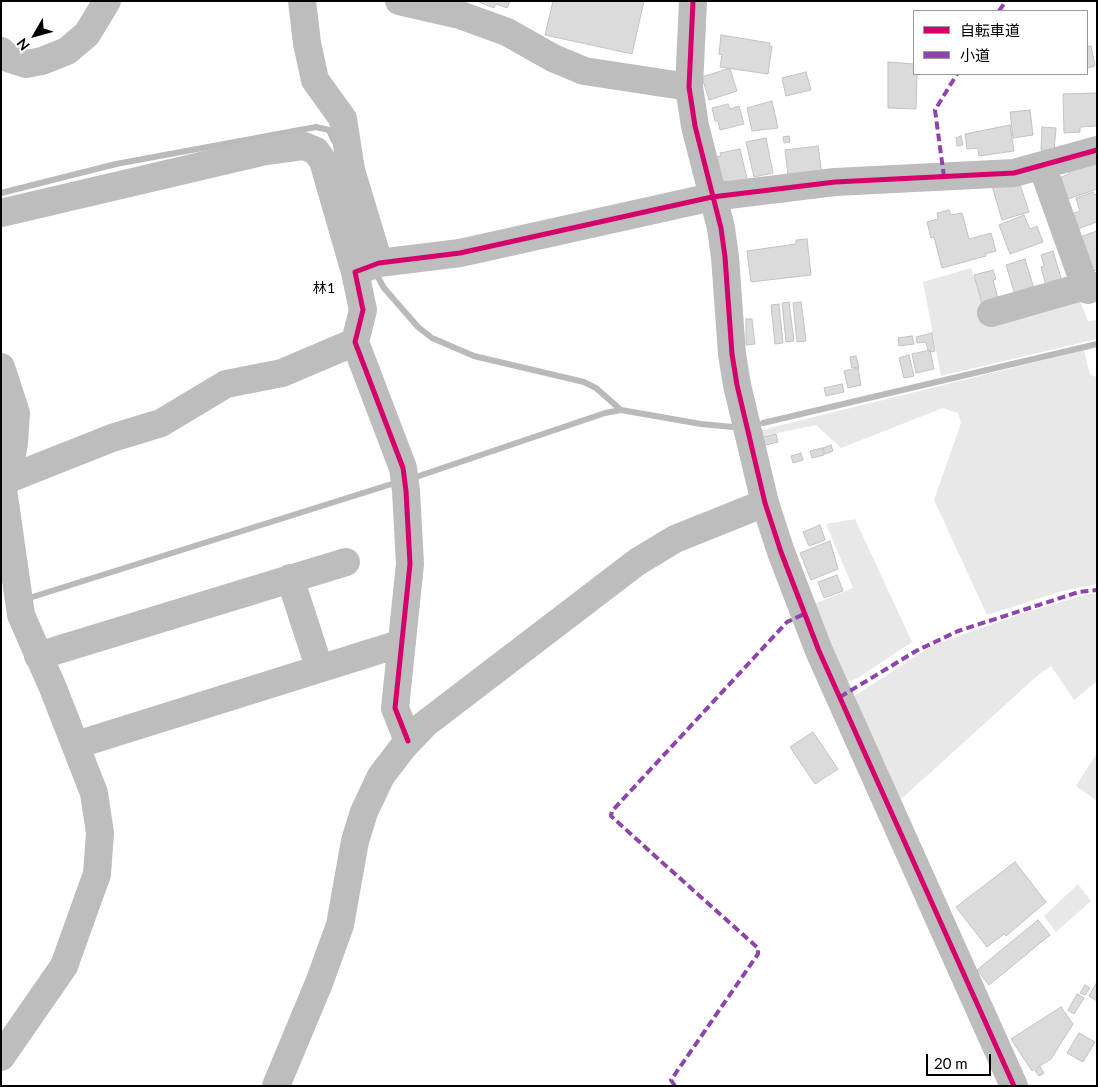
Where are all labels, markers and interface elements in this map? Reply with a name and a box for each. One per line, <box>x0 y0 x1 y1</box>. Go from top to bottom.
north arrow <box>10 10 60 60</box>
legend <box>913 10 1088 75</box>
text: 自転車道 <box>960 21 1020 39</box>
text: N <box>13 35 33 54</box>
text: 小道 <box>960 46 990 64</box>
district label: 林1 <box>313 280 335 296</box>
scale bar <box>928 1044 993 1076</box>
text: 20 m <box>934 1054 968 1072</box>

